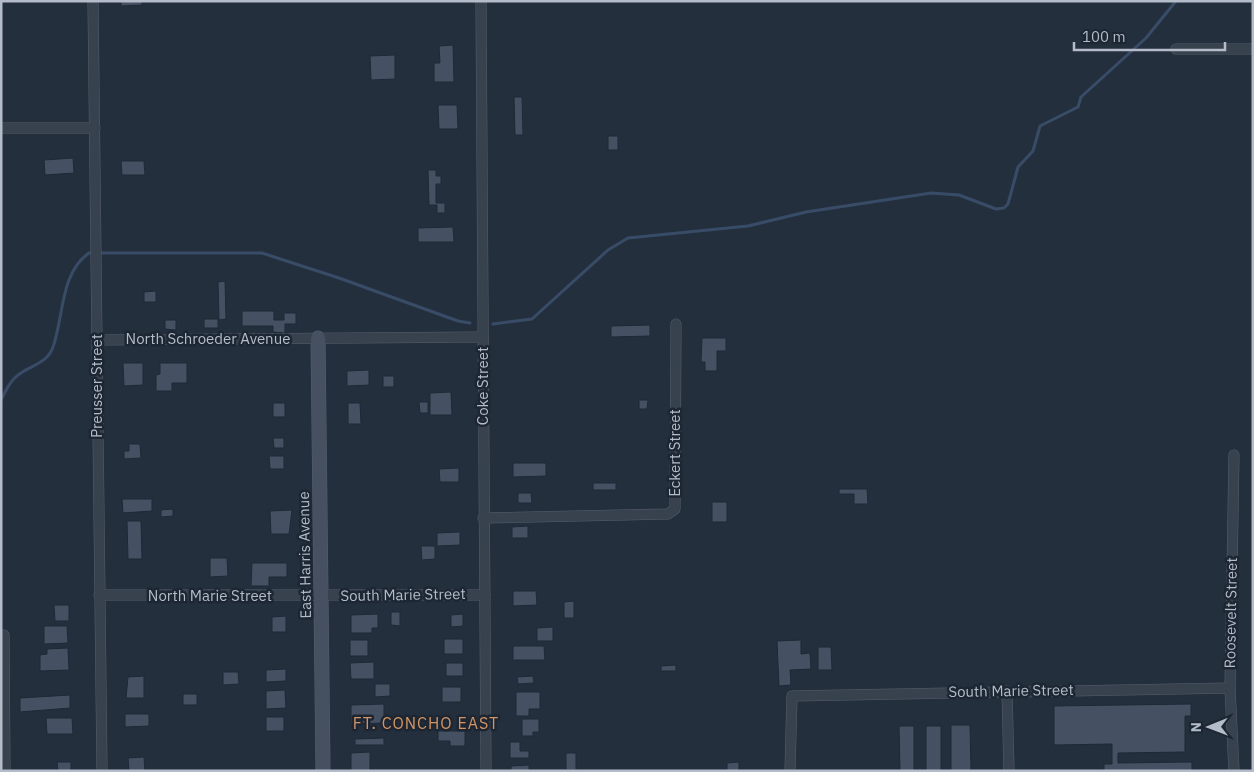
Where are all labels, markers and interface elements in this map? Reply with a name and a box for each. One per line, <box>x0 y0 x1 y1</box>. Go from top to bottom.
scale bar <box>1074 20 1225 52</box>
text: 100 m <box>1082 27 1126 46</box>
street label: North Schroeder Avenue <box>126 329 290 348</box>
street label: Preusser Street <box>87 334 106 438</box>
street label: Coke Street <box>473 347 492 425</box>
street label: Eckert Street <box>665 409 684 497</box>
street label: East Harris Avenue <box>294 491 315 619</box>
street label: Roosevelt Street <box>1220 557 1241 669</box>
street label: South Marie Street <box>340 584 466 605</box>
street label: North Marie Street <box>148 586 272 605</box>
street label: South Marie Street <box>948 680 1074 701</box>
north arrow <box>1184 702 1234 752</box>
district label: FT. CONCHO EAST <box>353 713 499 733</box>
text: N <box>1187 722 1205 732</box>

